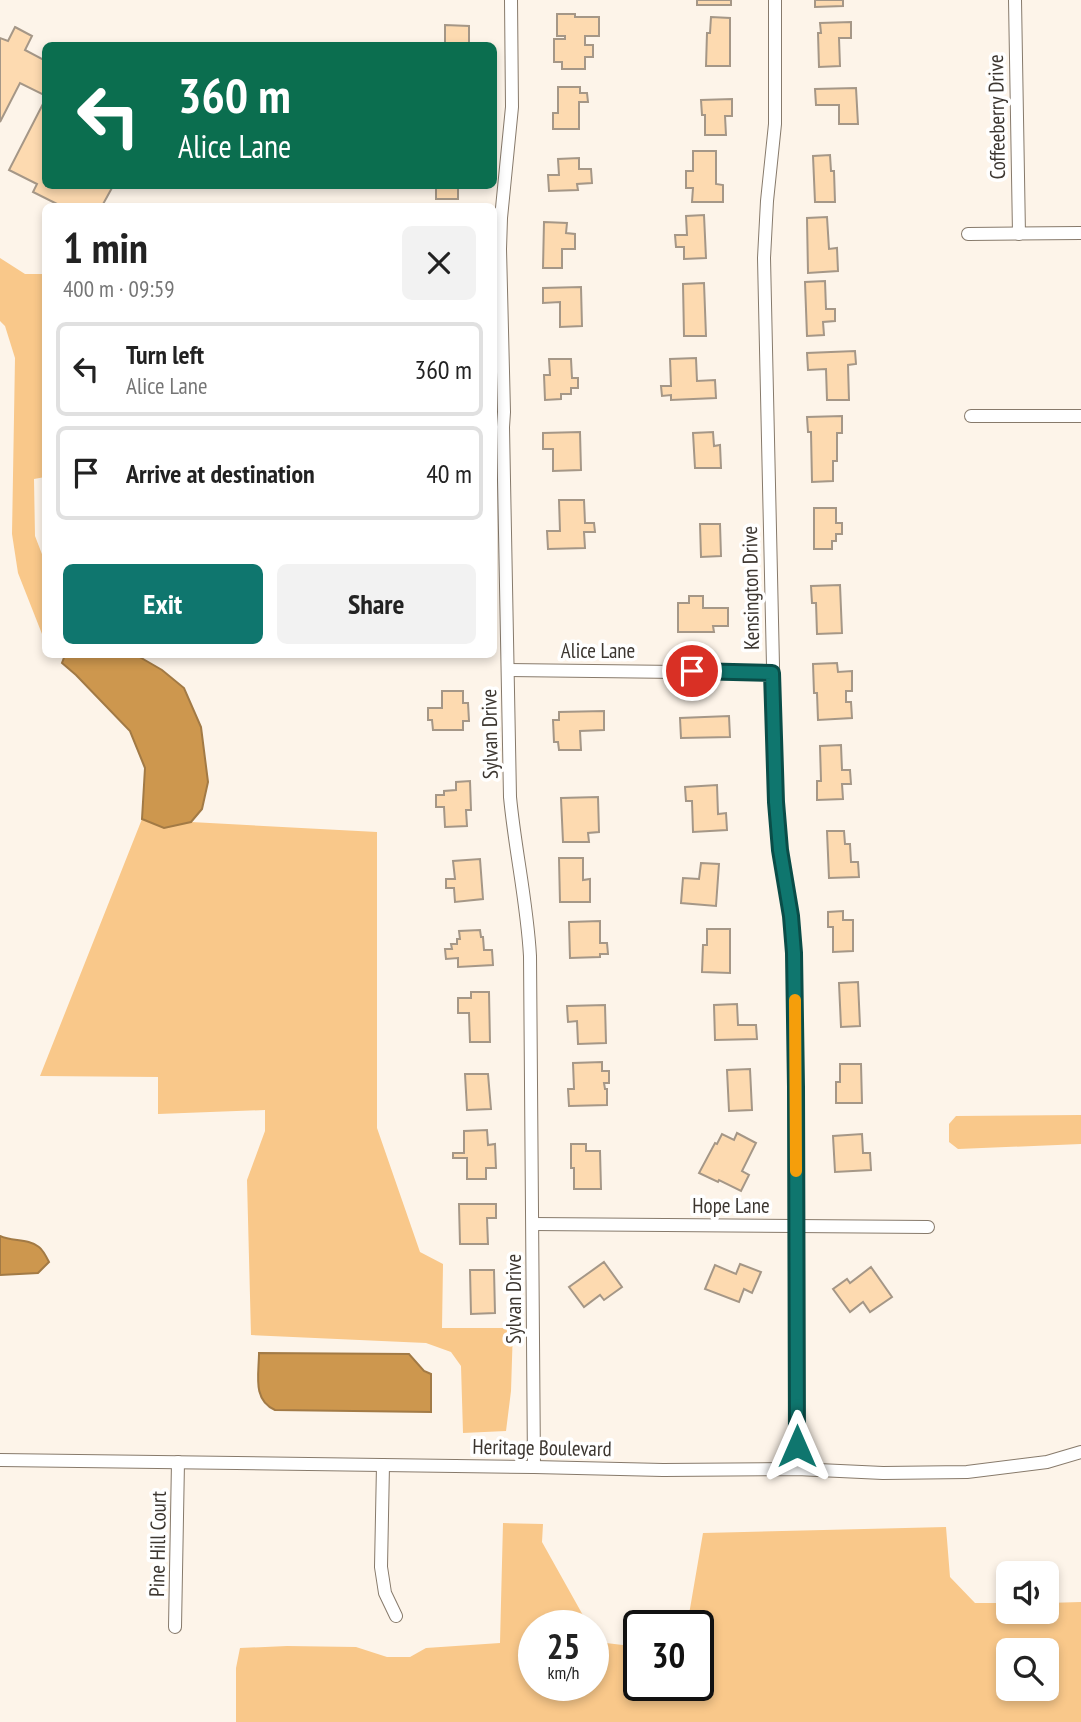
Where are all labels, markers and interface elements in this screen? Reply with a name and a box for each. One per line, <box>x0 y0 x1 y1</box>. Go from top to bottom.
street label: Coffeeberry Drive <box>982 54 1011 180</box>
text: 360 m <box>178 63 291 127</box>
icon: left <box>63 70 154 161</box>
text: Alice Lane <box>178 125 291 167</box>
text: 1 min <box>63 220 148 275</box>
button: close <box>402 226 476 300</box>
text: 400 m · 09:59 <box>63 274 175 303</box>
text: Turn left <box>126 338 204 371</box>
icon: left <box>67 350 105 388</box>
text: 360 m <box>414 353 472 386</box>
text: Alice Lane <box>126 371 207 400</box>
icon: arrive <box>67 454 105 492</box>
text: Arrive at destination <box>126 457 315 490</box>
text: 40 m <box>426 457 472 490</box>
street label: Kensington Drive <box>736 526 765 650</box>
button: Exit <box>63 564 263 644</box>
button: Share <box>277 564 476 644</box>
street label: Alice Lane <box>561 637 635 664</box>
pin <box>662 641 722 701</box>
icon: arrive <box>673 652 711 690</box>
street label: Sylvan Drive <box>475 689 504 779</box>
street label: Hope Lane <box>692 1192 770 1219</box>
street label: Sylvan Drive <box>500 1254 527 1344</box>
position arrow <box>760 1409 834 1483</box>
street label: Heritage Boulevard <box>472 1433 612 1462</box>
street label: Pine Hill Court <box>143 1491 172 1597</box>
map controls <box>996 1561 1059 1701</box>
button: sound <box>996 1561 1059 1624</box>
speed limit sign: 30 <box>623 1610 714 1701</box>
text: 25 <box>547 1623 580 1669</box>
button: search <box>996 1638 1059 1701</box>
text: km/h <box>548 1661 579 1684</box>

